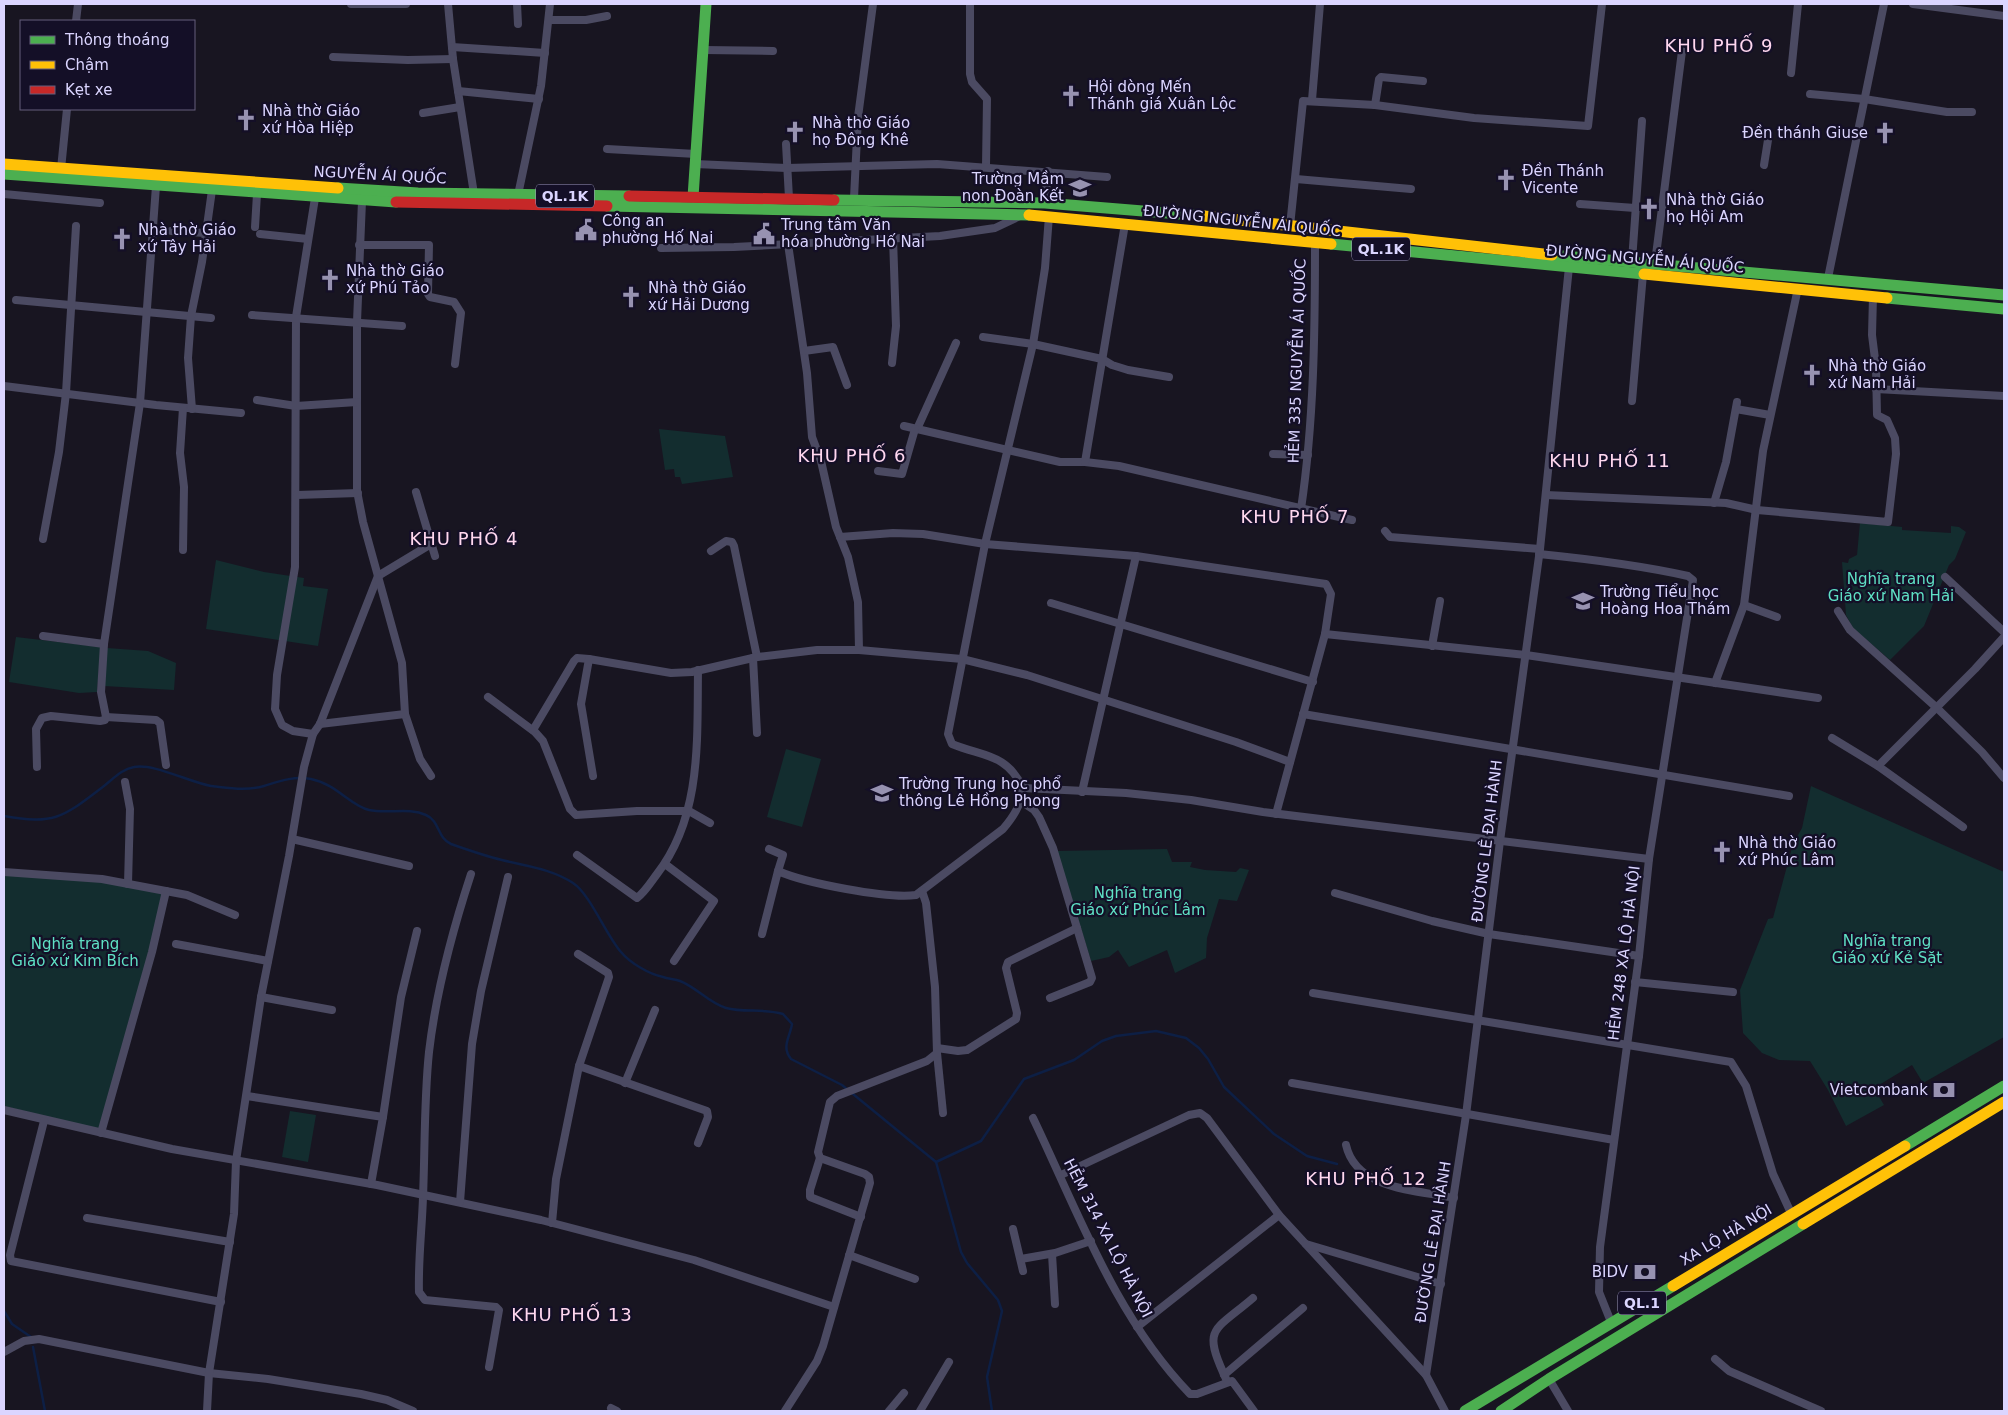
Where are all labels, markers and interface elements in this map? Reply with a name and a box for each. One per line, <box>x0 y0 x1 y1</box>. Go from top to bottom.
legend <box>20 20 195 110</box>
text: Thông thoáng <box>64 31 169 49</box>
district label: KHU PHỐ 9 <box>1665 33 1773 56</box>
text: Chậm <box>65 56 109 74</box>
place label: Hội dòng Mến Thánh giá Xuân Lộc <box>1087 78 1236 113</box>
text: Kẹt xe <box>65 81 112 99</box>
church icon: Hội dòng Mến Thánh giá Xuân Lộc <box>1058 83 1084 109</box>
place label: Nhà thờ Giáo xứ Hòa Hiệp <box>262 102 360 137</box>
church icon: Nhà thờ Giáo xứ Hòa Hiệp <box>233 107 259 133</box>
place label: Nhà thờ Giáo họ Đông Khê <box>812 114 910 149</box>
church icon: Nhà thờ Giáo họ Đông Khê <box>782 119 808 145</box>
church icon: Đền thánh Giuse <box>1872 120 1898 146</box>
place label: Đền thánh Giuse <box>1742 124 1868 142</box>
street label: NGUYỄN ÁI QUỐC <box>313 160 447 187</box>
place label: Đền Thánh Vicente <box>1522 162 1604 197</box>
church icon: Đền Thánh Vicente <box>1493 167 1519 193</box>
place label: Trường Mầm non Đoàn Kết <box>962 170 1064 205</box>
school or university icon: Trường Mầm non Đoàn Kết <box>1067 175 1093 201</box>
road number: QL.1K <box>536 185 594 208</box>
place label: Nhà thờ Giáo họ Hội Am <box>1666 191 1764 226</box>
church icon: Nhà thờ Giáo họ Hội Am <box>1636 196 1662 222</box>
street label: ĐƯỜNG NGUYỄN ÁI QUỐC <box>1142 199 1342 240</box>
place label: Công an phường Hố Nai <box>602 212 713 247</box>
place label: Trung tâm Văn hóa phường Hố Nai <box>780 216 925 251</box>
public building icon: Công an phường Hố Nai <box>573 217 599 243</box>
place label: Nhà thờ Giáo xứ Tây Hải <box>138 221 236 256</box>
public building icon: Trung tâm Văn hóa phường Hố Nai <box>751 221 777 247</box>
church icon: Nhà thờ Giáo xứ Tây Hải <box>109 226 135 252</box>
road number: QL.1K <box>1352 238 1410 260</box>
street label: ĐƯỜNG NGUYỄN ÁI QUỐC <box>1545 238 1745 277</box>
street label: HẺM 335 NGUYỄN ÁI QUỐC <box>1281 258 1310 464</box>
place label: Nhà thờ Giáo xứ Phú Tảo <box>346 262 444 297</box>
church icon: Nhà thờ Giáo xứ Phú Tảo <box>317 267 343 293</box>
place label: Nhà thờ Giáo xứ Hải Dương <box>648 279 750 314</box>
church icon: Nhà thờ Giáo xứ Hải Dương <box>618 284 644 310</box>
place label: Nhà thờ Giáo xứ Nam Hải <box>1828 357 1926 392</box>
church icon: Nhà thờ Giáo xứ Nam Hải <box>1799 362 1825 388</box>
district label: KHU PHỐ 6 <box>798 443 906 466</box>
district label: KHU PHỐ 11 <box>1549 448 1671 471</box>
district label: KHU PHỐ 7 <box>1241 504 1349 527</box>
district label: KHU PHỐ 4 <box>410 526 518 549</box>
park label: Nghĩa trang Giáo xứ Nam Hải <box>1828 570 1954 605</box>
place label: Trường Tiểu học Hoàng Hoa Thám <box>1599 583 1730 618</box>
school or university icon: Trường Tiểu học Hoàng Hoa Thám <box>1570 588 1596 614</box>
street label: ĐƯỜNG LÊ ĐẠI HÀNH <box>1467 759 1506 923</box>
place label: Trường Trung học phổ thông Lê Hồng Phong <box>898 775 1061 810</box>
school or university icon: Trường Trung học phổ thông Lê Hồng Phong <box>869 780 895 806</box>
place label: Nhà thờ Giáo xứ Phúc Lâm <box>1738 834 1836 869</box>
church icon: Nhà thờ Giáo xứ Phúc Lâm <box>1709 839 1735 865</box>
street label: HẺM 248 XA LỘ HÀ NỘI <box>1602 864 1644 1041</box>
park label: Nghĩa trang Giáo xứ Phúc Lâm <box>1070 884 1206 919</box>
park label: Nghĩa trang Giáo xứ Kẻ Sặt <box>1832 932 1942 967</box>
park label: Nghĩa trang Giáo xứ Kim Bích <box>11 935 139 970</box>
bank icon: Vietcombank <box>1931 1077 1957 1103</box>
place label: Vietcombank <box>1830 1081 1928 1099</box>
street label: HẺM 314 XA LỘ HÀ NỘI <box>1060 1155 1158 1320</box>
street label: ĐƯỜNG LÊ ĐẠI HÀNH <box>1410 1160 1455 1324</box>
district label: KHU PHỐ 12 <box>1305 1166 1427 1189</box>
street label: XA LỘ HÀ NỘI <box>1676 1200 1775 1269</box>
bank icon: BIDV <box>1632 1259 1658 1285</box>
place label: BIDV <box>1592 1263 1629 1281</box>
road number: QL.1 <box>1618 1292 1666 1315</box>
district label: KHU PHỐ 13 <box>511 1302 633 1325</box>

